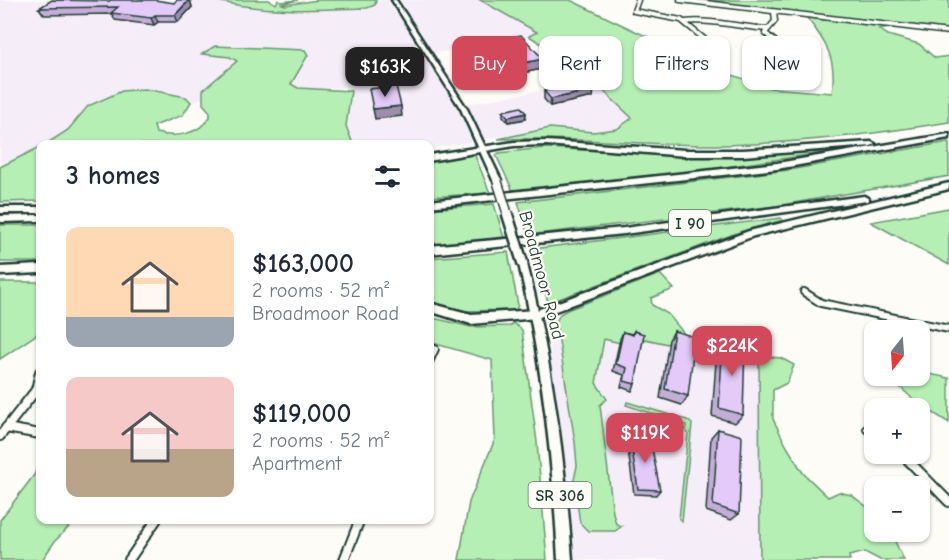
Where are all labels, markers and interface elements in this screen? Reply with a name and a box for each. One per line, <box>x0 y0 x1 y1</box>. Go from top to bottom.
chip: Buy <box>452 36 527 90</box>
chip: Rent <box>539 36 622 90</box>
chip: Filters <box>634 36 730 90</box>
chip: New <box>742 36 821 90</box>
pin: $163K <box>343 47 427 98</box>
text: $163K <box>359 55 411 78</box>
icon: filters <box>371 160 404 193</box>
text: 3 homes <box>66 161 160 191</box>
street label: Broadmoor Road <box>514 209 569 342</box>
road number: I 90 <box>669 210 711 236</box>
text: $163,000 <box>252 249 354 279</box>
icon: home <box>114 251 186 323</box>
text: 2 rooms · 52 m² <box>252 279 389 302</box>
text: Broadmoor Road <box>252 302 399 325</box>
north arrow <box>864 320 930 386</box>
map controls <box>864 320 930 542</box>
pin: $224K <box>690 326 774 377</box>
text: $224K <box>706 334 758 357</box>
button: + <box>864 398 930 464</box>
text: $119,000 <box>252 399 351 429</box>
icon: home <box>114 401 186 473</box>
pin: $119K <box>603 413 687 464</box>
text: $119K <box>620 421 670 444</box>
text: 2 rooms · 52 m² <box>252 429 389 452</box>
text: Apartment <box>252 452 342 475</box>
button: − <box>864 476 930 542</box>
road number: SR 306 <box>528 482 592 508</box>

